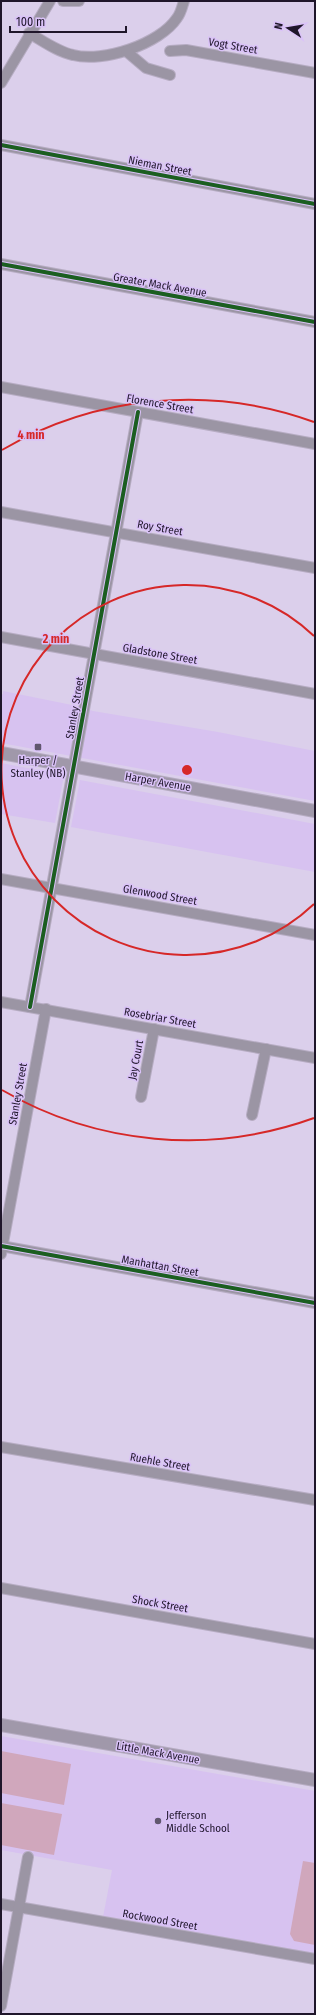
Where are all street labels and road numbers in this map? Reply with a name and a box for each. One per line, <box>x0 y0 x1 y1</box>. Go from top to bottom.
street label: Vogt Street <box>207 35 259 57</box>
street label: Nieman Street <box>127 153 193 179</box>
street label: Greater Mack Avenue <box>112 270 208 300</box>
street label: Florence Street <box>126 392 195 416</box>
street label: Roy Street <box>136 518 184 538</box>
street label: Gladstone Street <box>122 641 199 667</box>
street label: Stanley Street <box>63 675 87 740</box>
street label: Harper Avenue <box>124 770 192 794</box>
street label: Glenwood Street <box>122 882 198 908</box>
street label: Rosebriar Street <box>123 1005 198 1031</box>
street label: Jay Court <box>126 1039 146 1081</box>
street label: Stanley Street <box>6 1061 30 1126</box>
street label: Manhattan Street <box>120 1253 200 1279</box>
street label: Ruehle Street <box>129 1450 192 1474</box>
street label: Shock Street <box>131 1593 189 1615</box>
street label: Little Mack Avenue <box>115 1739 201 1767</box>
street label: Rockwood Street <box>122 1907 199 1933</box>

